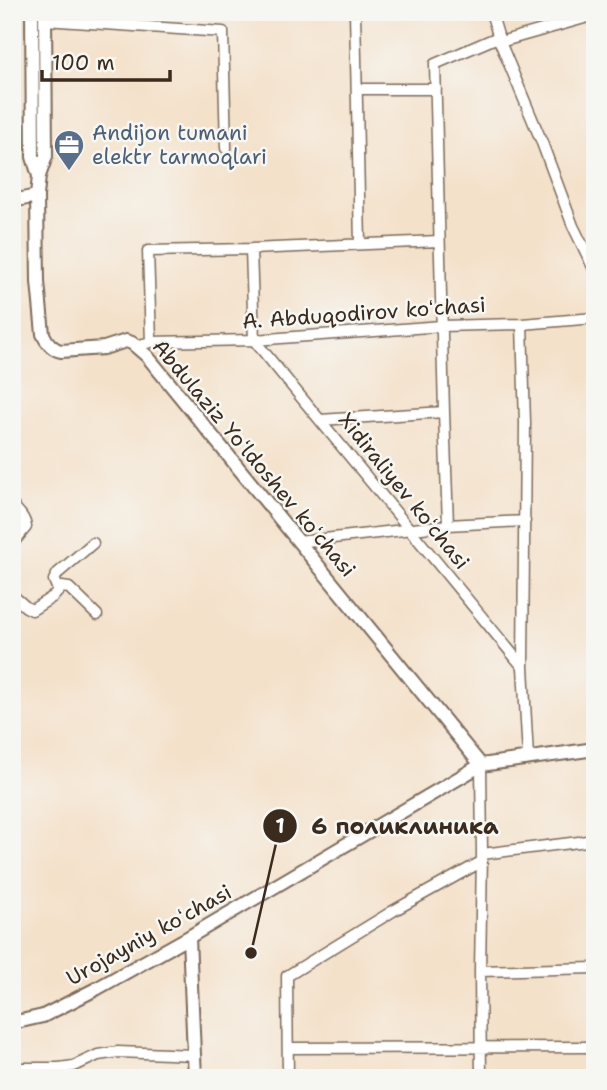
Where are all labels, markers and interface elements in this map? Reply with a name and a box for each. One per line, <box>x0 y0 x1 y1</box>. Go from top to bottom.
scale bar <box>42 38 170 82</box>
text: 100 m <box>52 49 115 77</box>
place label: Andijon tumani elektr tarmoqlari <box>92 119 267 171</box>
office icon: Andijon tumani elektr tarmoqlari <box>52 128 86 172</box>
street label: A. Abduqodirov koʻchasi <box>241 291 487 335</box>
street label: Abdulaziz Yoʻldoshev koʻchasi <box>146 333 362 583</box>
street label: Xidiraliyev koʻchasi <box>332 407 476 575</box>
callout: 6 поликлиника <box>262 804 513 848</box>
text: 6 поликлиника <box>311 811 499 841</box>
text: 1 <box>275 812 285 840</box>
street label: Urоjayniy koʻchasi <box>61 878 237 992</box>

